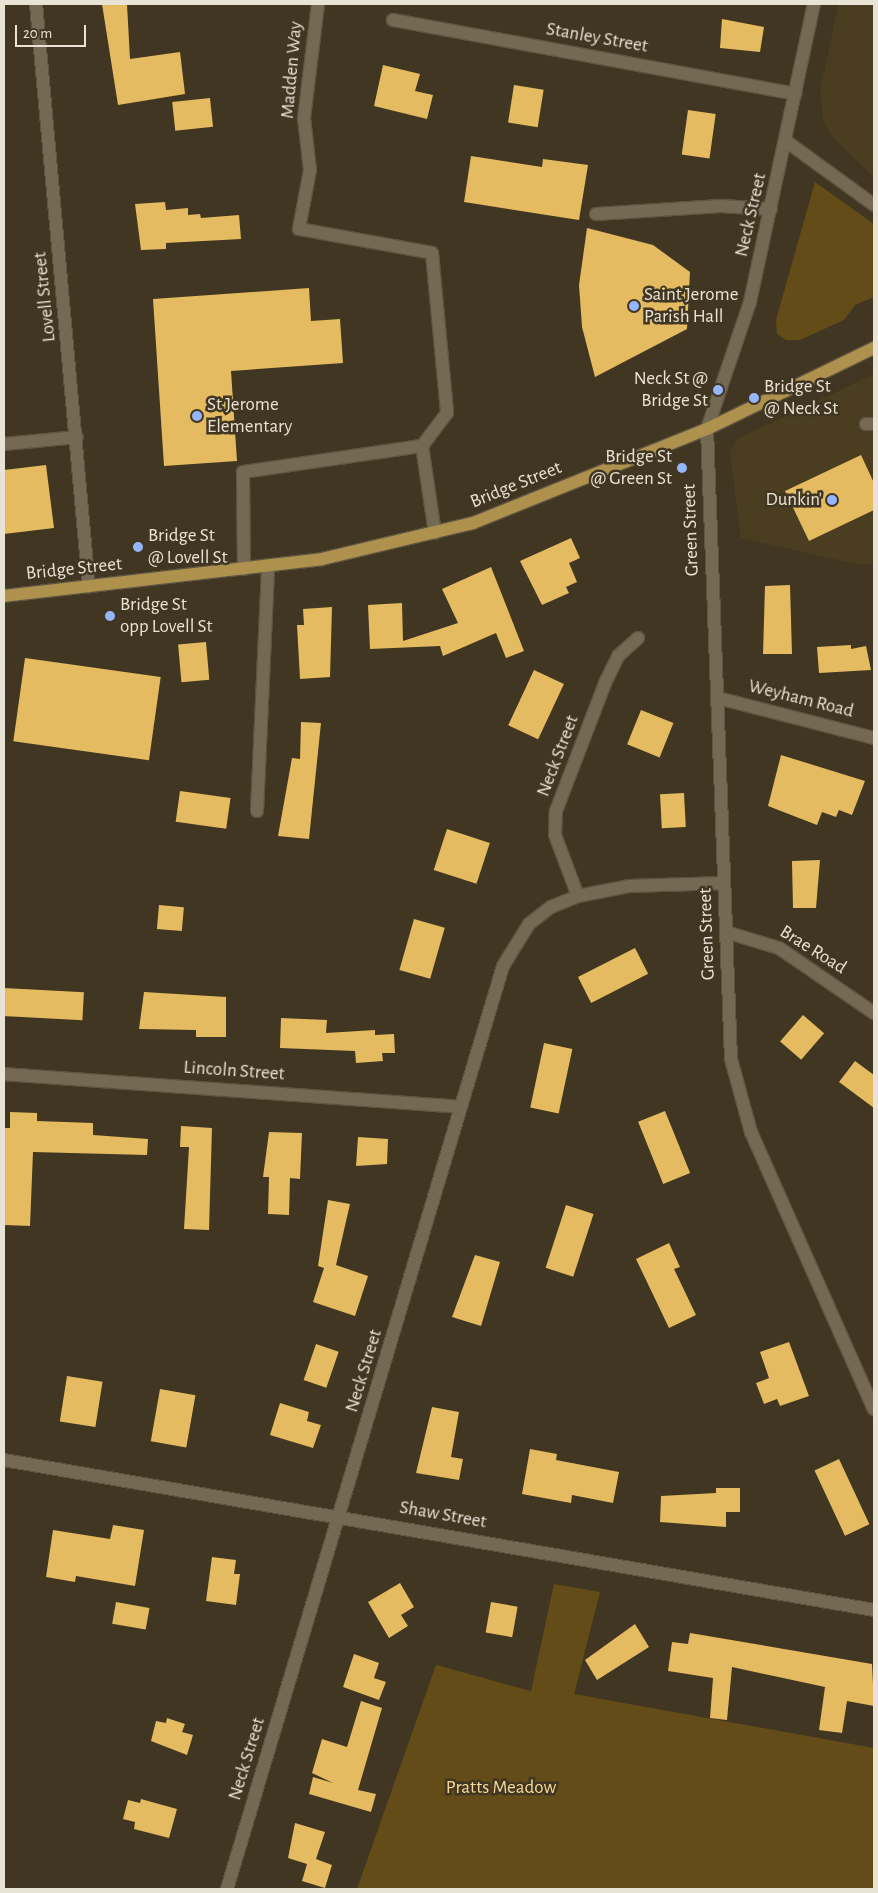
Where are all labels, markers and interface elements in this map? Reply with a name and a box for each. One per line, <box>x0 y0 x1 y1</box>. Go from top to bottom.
scale bar <box>18 15 89 47</box>
street label: Stanley Street <box>544 18 650 58</box>
street label: Madden Way <box>276 20 308 120</box>
text: 20 m <box>23 26 52 41</box>
street label: Neck Street <box>730 171 772 259</box>
street label: Lovell Street <box>29 251 61 343</box>
place label: Saint Jerome Parish Hall <box>644 284 738 328</box>
marker: Saint Jerome Parish Hall <box>628 300 640 312</box>
place label: Neck St @ Bridge St <box>634 368 708 412</box>
place label: Bridge St @ Neck St <box>764 376 838 420</box>
marker: Neck St @ Bridge St <box>712 384 724 396</box>
marker: Bridge St @ Neck St <box>748 392 760 404</box>
place label: St Jerome Elementary <box>207 394 292 438</box>
marker: St Jerome Elementary <box>191 410 203 422</box>
place label: Bridge St @ Green St <box>591 446 672 490</box>
street label: Bridge Street <box>467 456 565 514</box>
marker: Bridge St @ Green St <box>676 462 688 474</box>
street label: Green Street <box>678 483 704 577</box>
place label: Dunkin' <box>765 489 822 511</box>
marker: Dunkin' <box>826 494 838 506</box>
place label: Bridge St @ Lovell St <box>148 525 228 569</box>
marker: Bridge St @ Lovell St <box>132 541 144 553</box>
street label: Bridge Street <box>25 553 123 585</box>
place label: Bridge St opp Lovell St <box>120 594 213 638</box>
marker: Bridge St opp Lovell St <box>104 610 116 622</box>
street label: Weyham Road <box>746 675 856 723</box>
street label: Neck Street <box>532 712 584 800</box>
street label: Green Street <box>694 887 720 981</box>
street label: Brae Road <box>775 921 851 979</box>
street label: Lincoln Street <box>183 1056 285 1086</box>
street label: Neck Street <box>341 1327 387 1415</box>
street label: Shaw Street <box>398 1496 488 1534</box>
street label: Neck Street <box>224 1715 270 1803</box>
park label: Pratts Meadow <box>446 1777 556 1799</box>

